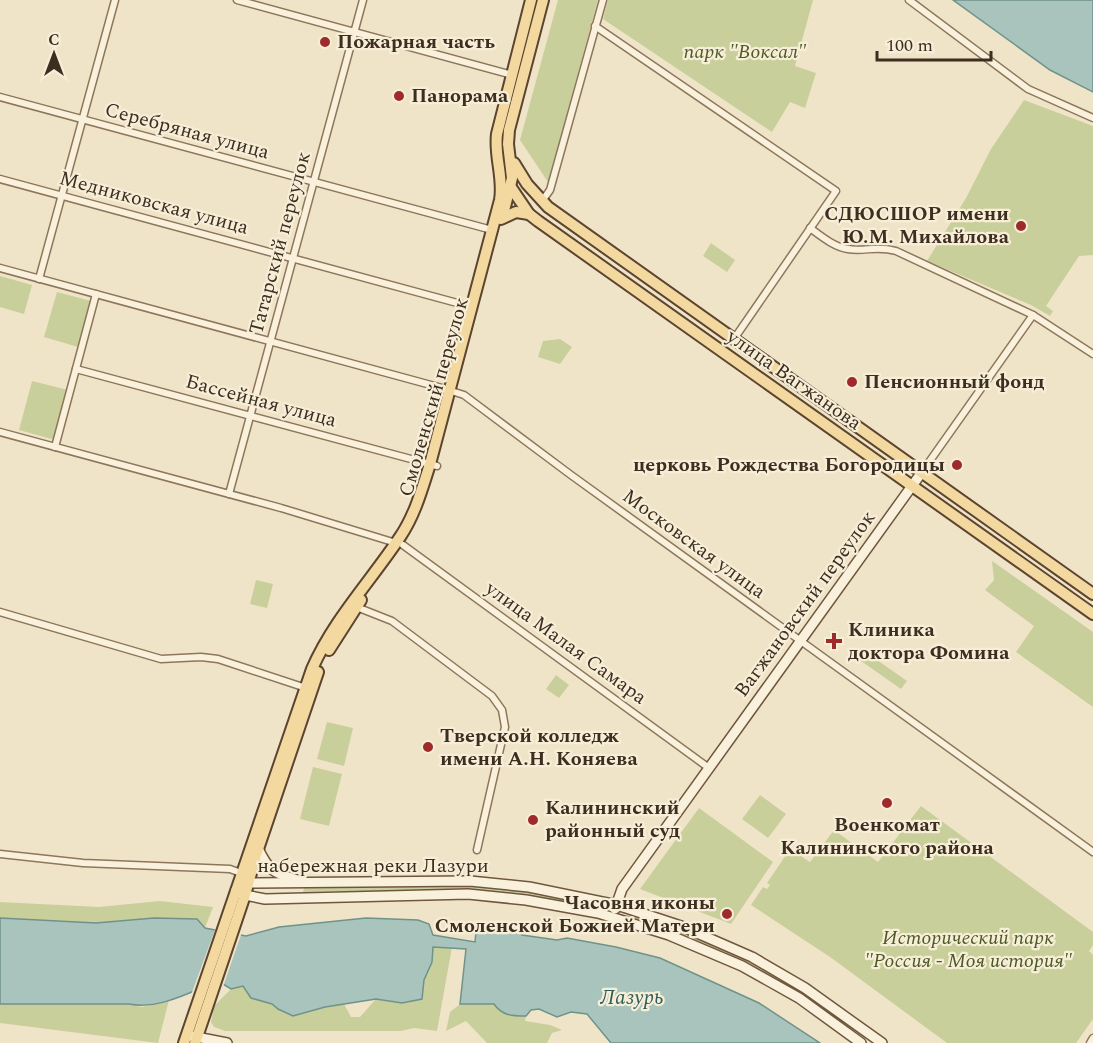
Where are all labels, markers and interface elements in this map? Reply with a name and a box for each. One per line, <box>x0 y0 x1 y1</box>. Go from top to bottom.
north arrow <box>24 24 84 84</box>
scale bar <box>877 24 991 62</box>
place label: Пожарная часть <box>337 27 495 57</box>
text: С <box>48 28 60 52</box>
text: 100 m <box>886 32 933 59</box>
marker: Пожарная часть <box>318 35 332 49</box>
park label: парк "Воксал" <box>684 37 806 67</box>
place label: Панорама <box>411 81 509 111</box>
marker: Панорама <box>392 89 406 103</box>
street label: Серебряная улица <box>101 95 273 167</box>
street label: Татарский переулок <box>241 148 319 338</box>
street label: Медниковская улица <box>56 163 252 243</box>
place label: СДЮСШОР имени Ю.М. Михайлова <box>824 199 1010 252</box>
marker: СДЮСШОР имени Ю.М. Михайлова <box>1014 219 1028 233</box>
street label: Смоленский переулок <box>391 294 477 500</box>
street label: улица Вагжанова <box>719 322 868 438</box>
street label: Бассейная улица <box>182 366 340 436</box>
place label: Пенсионный фонд <box>864 367 1045 397</box>
marker: Пенсионный фонд <box>845 375 859 389</box>
place label: церковь Рождества Богородицы <box>633 450 945 480</box>
marker: церковь Рождества Богородицы <box>950 458 964 472</box>
street label: Московская улица <box>616 482 772 607</box>
street label: Вагжановский переулок <box>727 504 883 704</box>
street label: улица Малая Самара <box>478 573 653 712</box>
place label: Клиника доктора Фомина <box>848 615 1010 668</box>
marker: Клиника доктора Фомина <box>825 632 843 650</box>
place label: Тверской колледж имени А.Н. Коняева <box>440 721 638 774</box>
marker: Тверской колледж имени А.Н. Коняева <box>421 740 435 754</box>
place label: Калининский районный суд <box>545 793 680 846</box>
marker: Военкомат Калининского района <box>880 796 894 810</box>
place label: Военкомат Калининского района <box>780 810 994 863</box>
marker: Калининский районный суд <box>526 813 540 827</box>
street label: набережная реки Лазури <box>257 851 489 881</box>
place label: Часовня иконы Смоленской Божией Матери <box>435 888 715 941</box>
marker: Часовня иконы Смоленской Божией Матери <box>720 907 734 921</box>
park label: Исторический парк "Россия - Моя история" <box>864 923 1072 976</box>
water label: Лазурь <box>599 982 664 1014</box>

